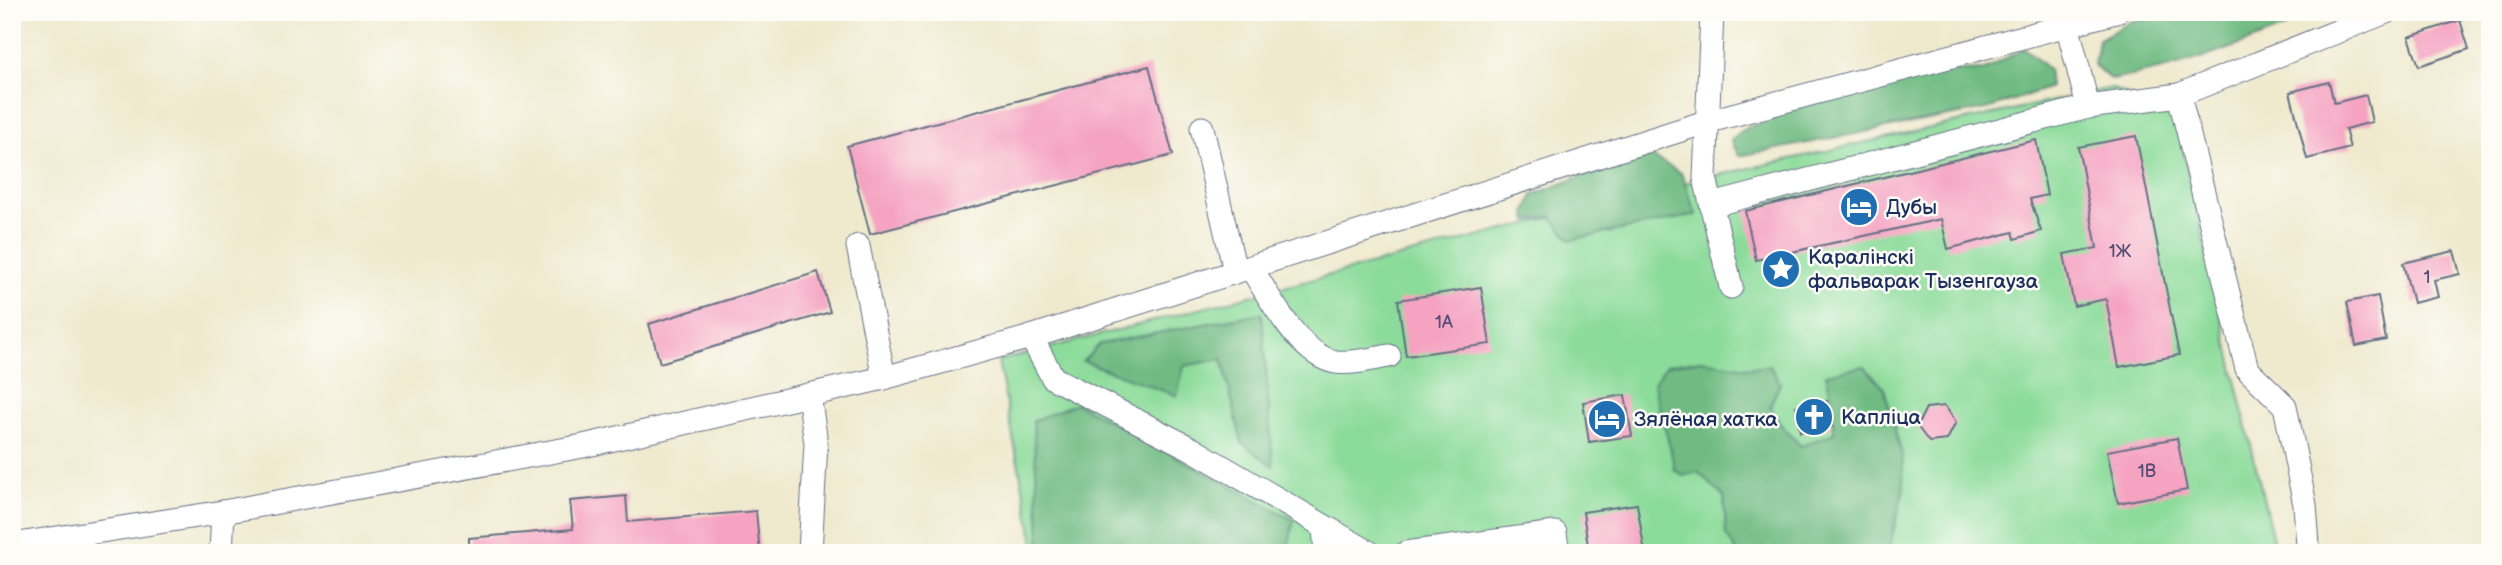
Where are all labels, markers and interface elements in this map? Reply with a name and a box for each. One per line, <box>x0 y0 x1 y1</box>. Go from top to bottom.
hotel icon: Дубы <box>1838 186 1880 228</box>
place label: Дубы <box>1886 195 1937 220</box>
house number: 1Ж <box>2109 241 2132 262</box>
place label: Каралінскі фальварак Тызенгауза <box>1808 245 2039 294</box>
place icon: Каралінскі фальварак Тызенгауза <box>1760 248 1802 290</box>
house number: 1 <box>2424 267 2430 288</box>
house number: 1А <box>1435 312 1453 333</box>
church icon: Капліца <box>1793 396 1835 438</box>
hotel icon: Зялёная хатка <box>1586 398 1628 440</box>
place label: Капліца <box>1841 405 1922 430</box>
place label: Зялёная хатка <box>1634 407 1778 432</box>
house number: 1В <box>2138 461 2156 482</box>

